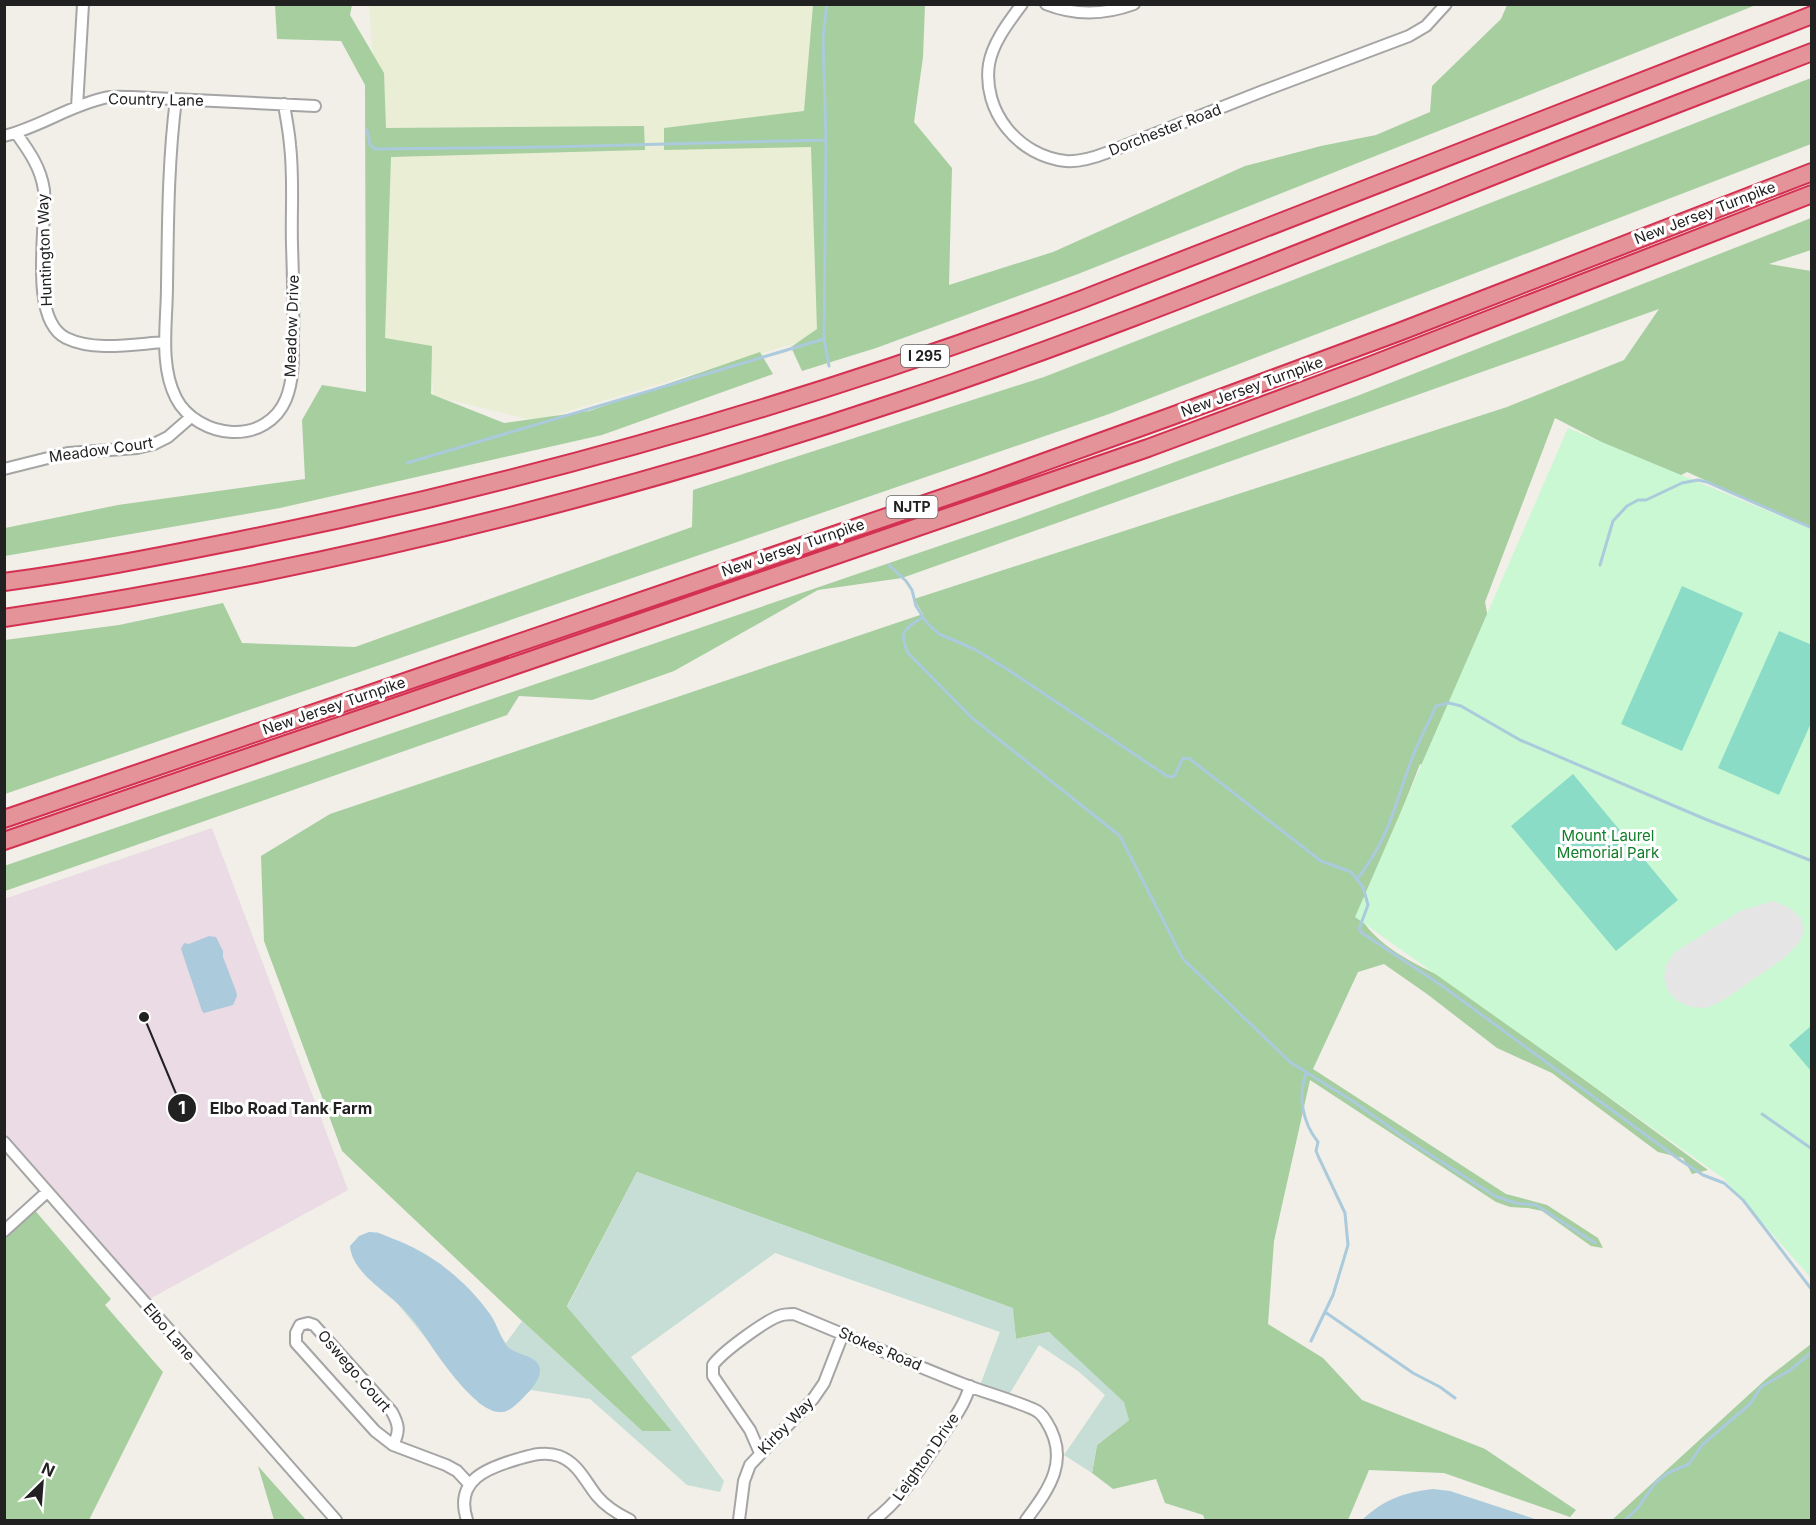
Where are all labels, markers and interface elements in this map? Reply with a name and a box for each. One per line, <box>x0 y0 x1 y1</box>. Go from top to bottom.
street label: Country Lane <box>108 89 204 110</box>
street label: Dorchester Road <box>1106 99 1224 160</box>
street label: New Jersey Turnpike <box>1631 177 1778 248</box>
street label: Huntington Way <box>33 193 56 307</box>
street label: Meadow Drive <box>280 274 303 378</box>
road number: I 295 <box>901 345 949 367</box>
street label: New Jersey Turnpike <box>1178 352 1326 421</box>
street label: Meadow Court <box>48 433 154 466</box>
road number: NJTP <box>886 496 938 518</box>
street label: New Jersey Turnpike <box>719 514 867 581</box>
street label: New Jersey Turnpike <box>260 672 408 739</box>
park label: Mount Laurel Memorial Park <box>1557 826 1660 862</box>
callout: Elbo Road Tank Farm <box>167 1091 384 1125</box>
text: 1 <box>178 1097 186 1118</box>
text: Elbo Road Tank Farm <box>210 1098 372 1118</box>
street label: Elbo Lane <box>139 1299 199 1364</box>
street label: Stokes Road <box>836 1323 925 1375</box>
street label: Oswego Court <box>314 1326 395 1416</box>
street label: Kirby Way <box>754 1393 818 1458</box>
street label: Leighton Drive <box>888 1409 963 1504</box>
north arrow <box>12 1453 72 1513</box>
text: N <box>39 1458 58 1481</box>

